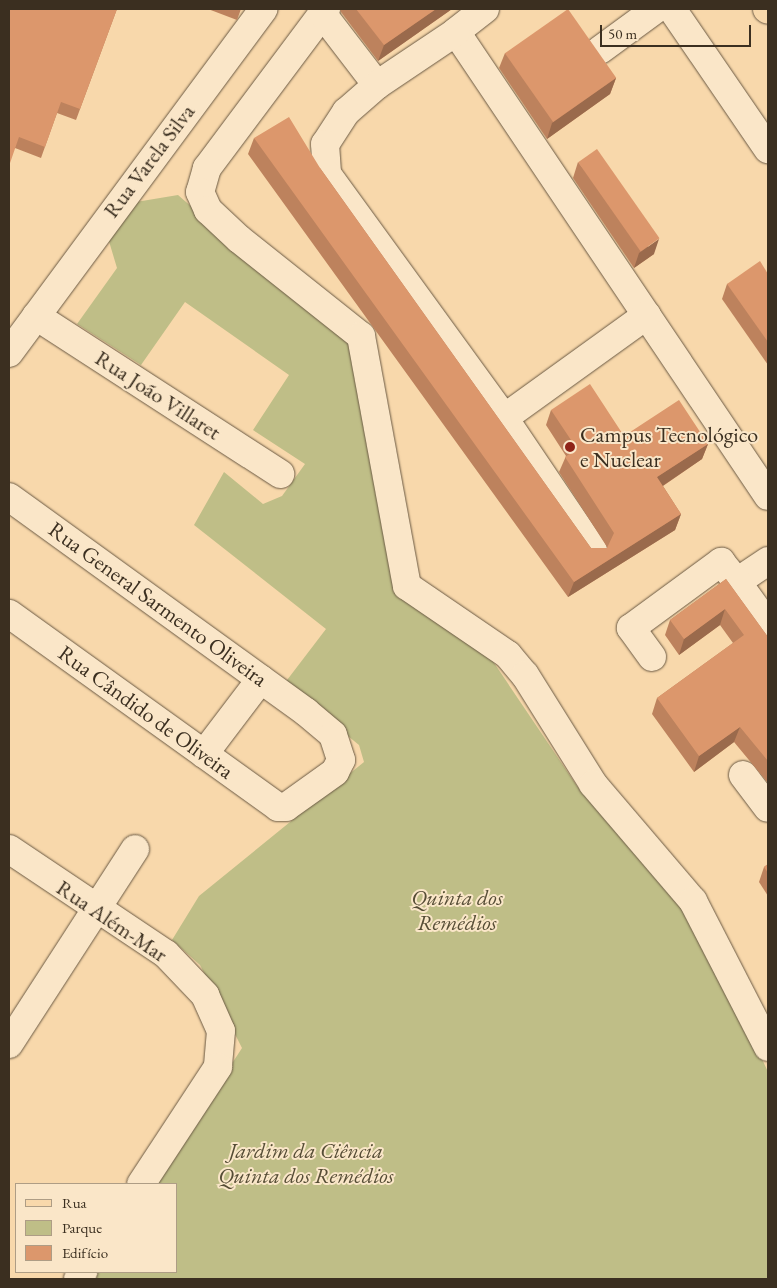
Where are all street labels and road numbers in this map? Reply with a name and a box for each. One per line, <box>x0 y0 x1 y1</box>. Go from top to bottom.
street label: Rua Varela Silva <box>98 99 200 223</box>
street label: Rua João Villaret <box>90 345 226 445</box>
street label: Rua General Sarmento Oliveira <box>44 516 272 692</box>
street label: Rua Cândido de Oliveira <box>53 640 239 784</box>
street label: Rua Além-Mar <box>51 874 173 968</box>

